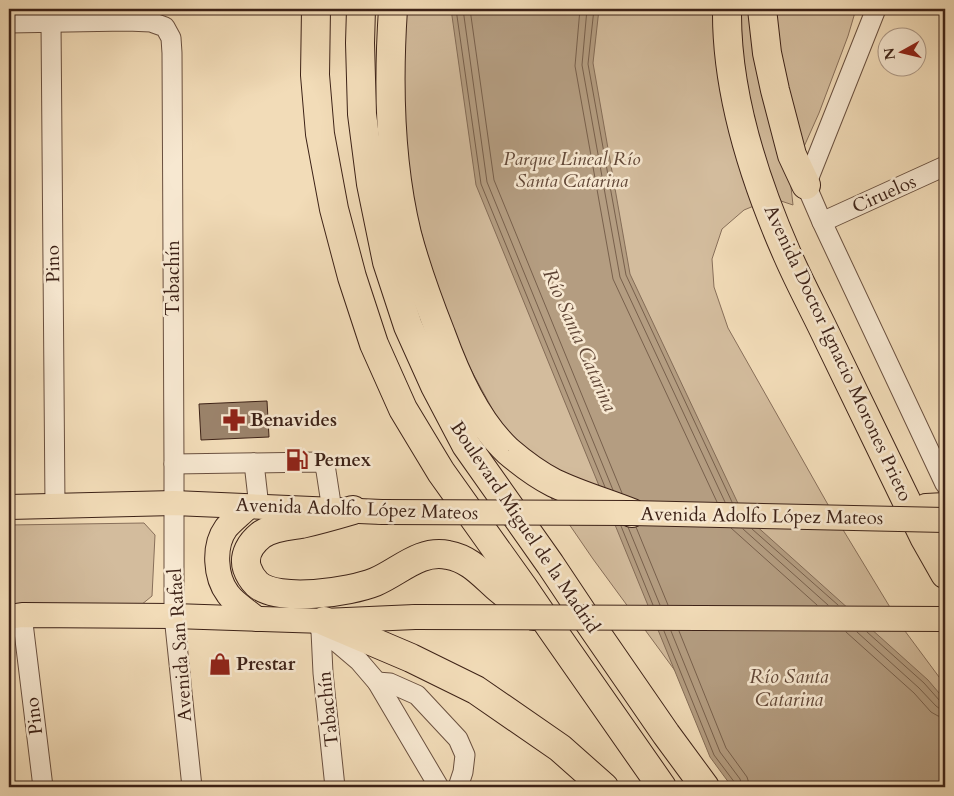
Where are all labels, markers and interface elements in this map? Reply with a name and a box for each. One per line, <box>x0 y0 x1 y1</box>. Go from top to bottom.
north arrow <box>876 28 926 78</box>
text: N <box>879 46 900 61</box>
park label: Parque Lineal Río Santa Catarina <box>503 146 641 194</box>
street label: Ciruelos <box>848 168 920 220</box>
street label: Avenida Doctor Ignacio Morones Prieto <box>758 201 918 505</box>
street label: Tabachín <box>160 240 186 316</box>
street label: Pino <box>40 245 66 283</box>
water label: Río Santa Catarina <box>536 264 624 416</box>
pharmacy icon: Benavides <box>221 407 247 433</box>
place label: Benavides <box>250 407 337 433</box>
street label: Boulevard Miguel de la Madrid <box>444 416 606 638</box>
fuel station icon: Pemex <box>284 447 310 473</box>
place label: Pemex <box>314 447 372 473</box>
street label: Avenida Adolfo López Mateos <box>235 492 479 526</box>
street label: Avenida Adolfo López Mateos <box>640 501 884 531</box>
street label: Avenida San Rafael <box>162 567 198 723</box>
shop icon: Prestar <box>207 651 233 677</box>
place label: Prestar <box>236 651 296 677</box>
water label: Río Santa Catarina <box>749 663 829 713</box>
street label: Tabachín <box>311 670 345 748</box>
street label: Pino <box>19 696 49 736</box>

